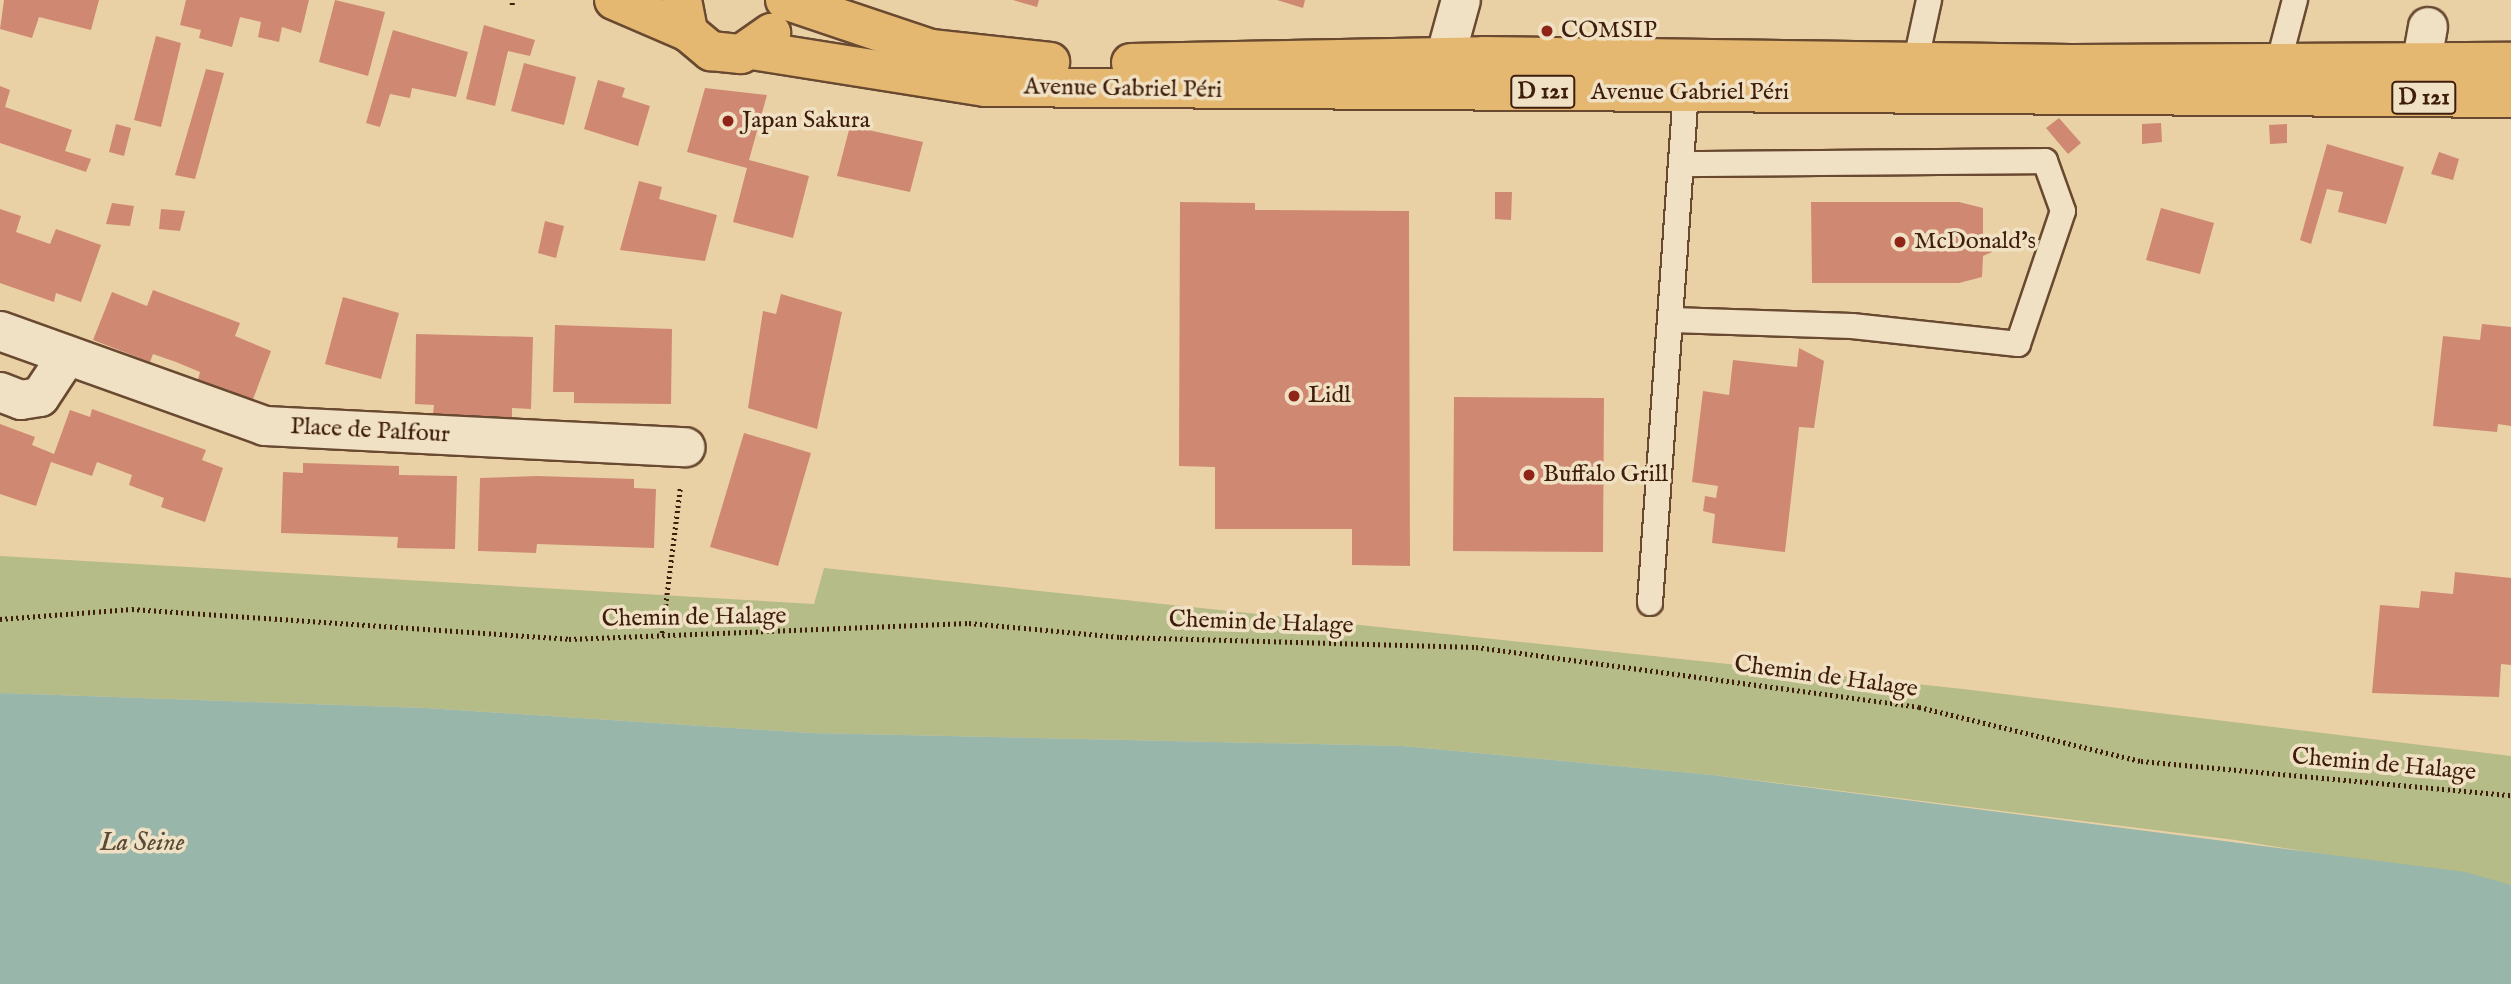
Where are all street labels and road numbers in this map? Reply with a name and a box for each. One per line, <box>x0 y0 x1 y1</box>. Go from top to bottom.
road number: D 121 <box>1510 72 1576 111</box>
street label: Avenue Gabriel Péri <box>1023 73 1223 105</box>
road number: D 121 <box>2391 78 2457 118</box>
street label: Avenue Gabriel Péri <box>1591 79 1789 107</box>
street label: Place de Palfour <box>289 412 451 450</box>
street label: Chemin de Halage <box>601 602 787 634</box>
street label: Chemin de Halage <box>1168 605 1354 641</box>
street label: Chemin de Halage <box>1732 650 1920 704</box>
street label: Chemin de Halage <box>2291 743 2477 787</box>

